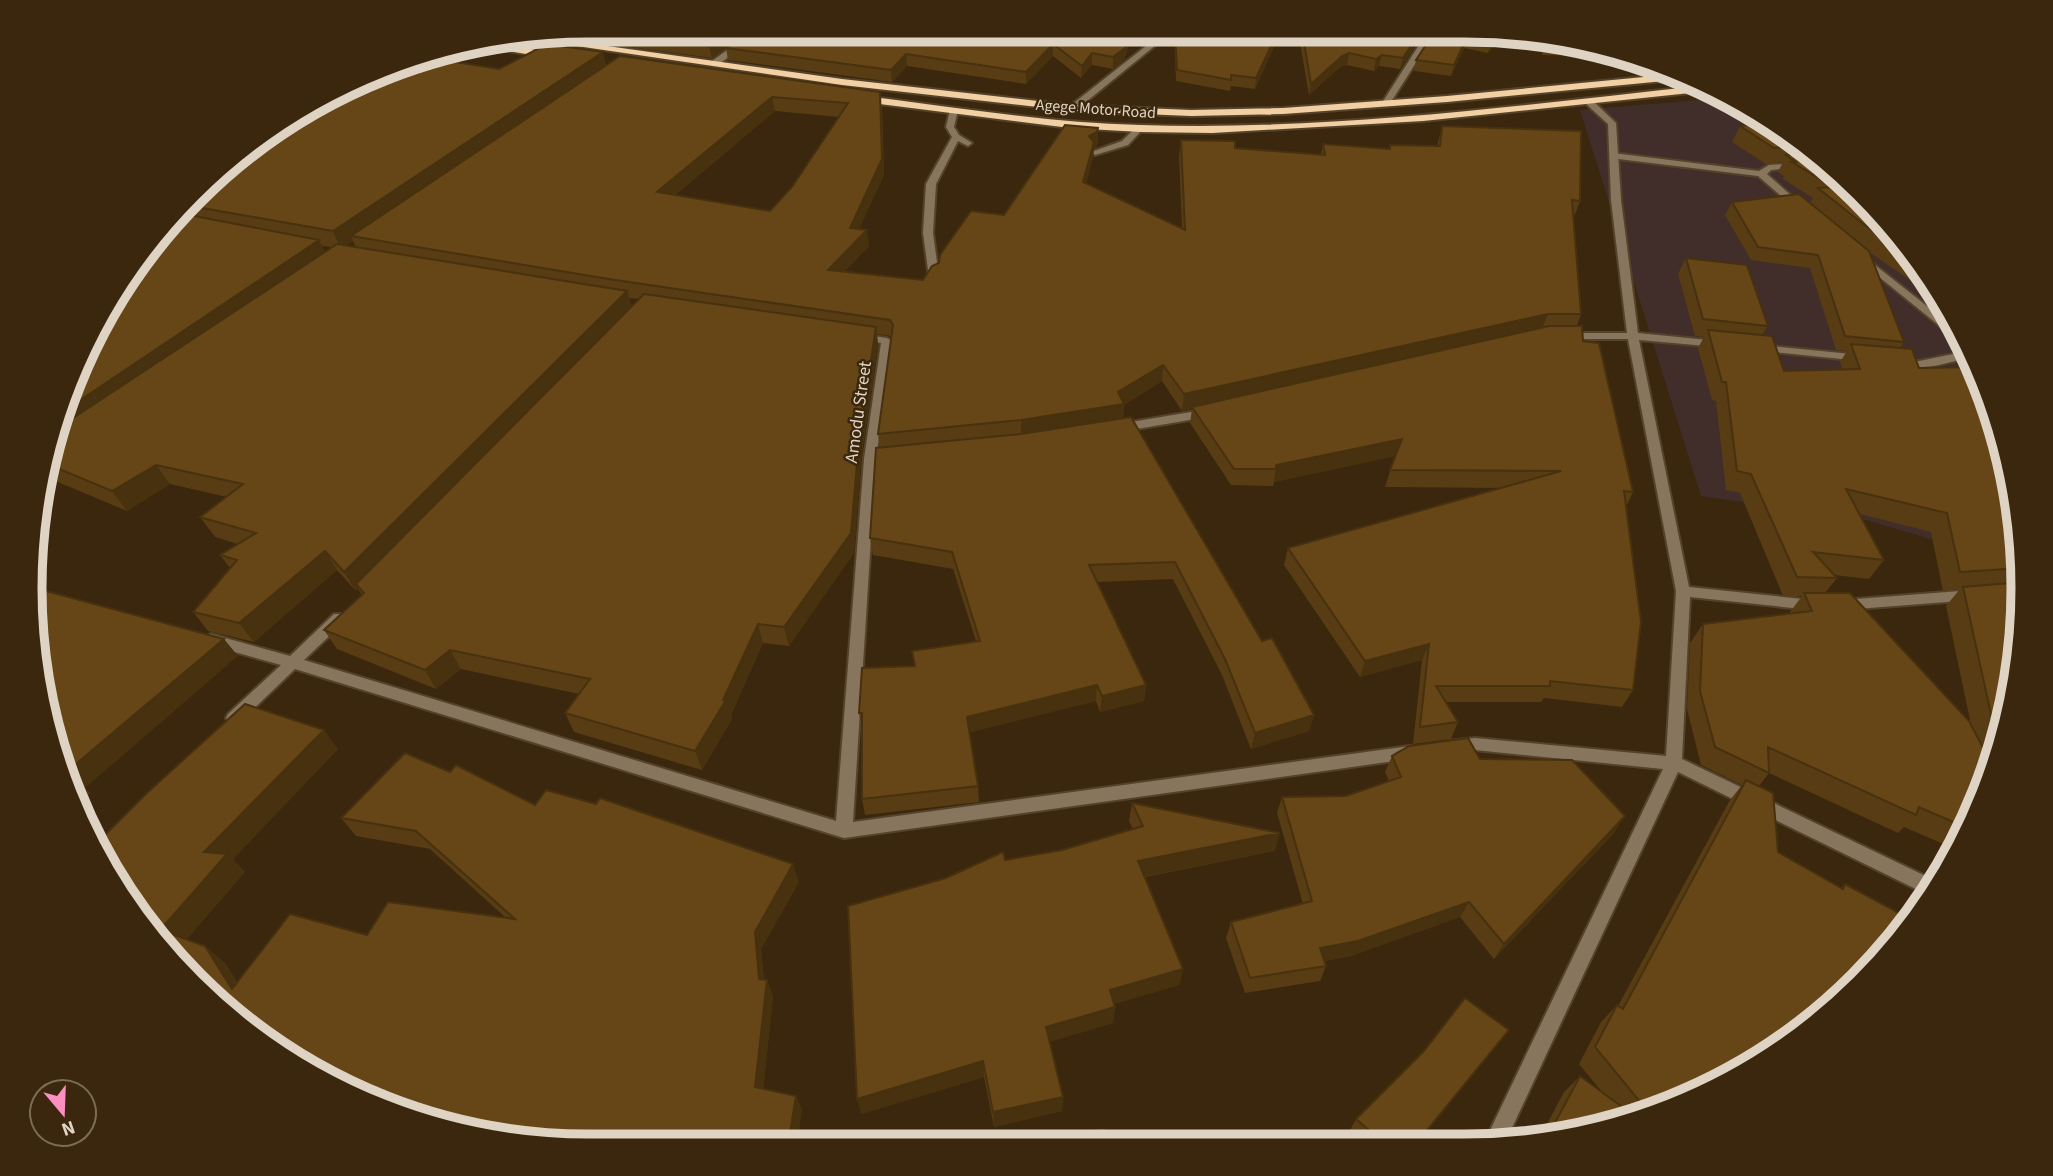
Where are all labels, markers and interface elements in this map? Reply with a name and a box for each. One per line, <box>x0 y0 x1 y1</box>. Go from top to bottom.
street label: Agege Motor Road <box>1035 94 1157 124</box>
street label: Amodu Street <box>839 359 878 465</box>
north arrow <box>28 1078 98 1148</box>
text: N <box>58 1113 78 1142</box>

